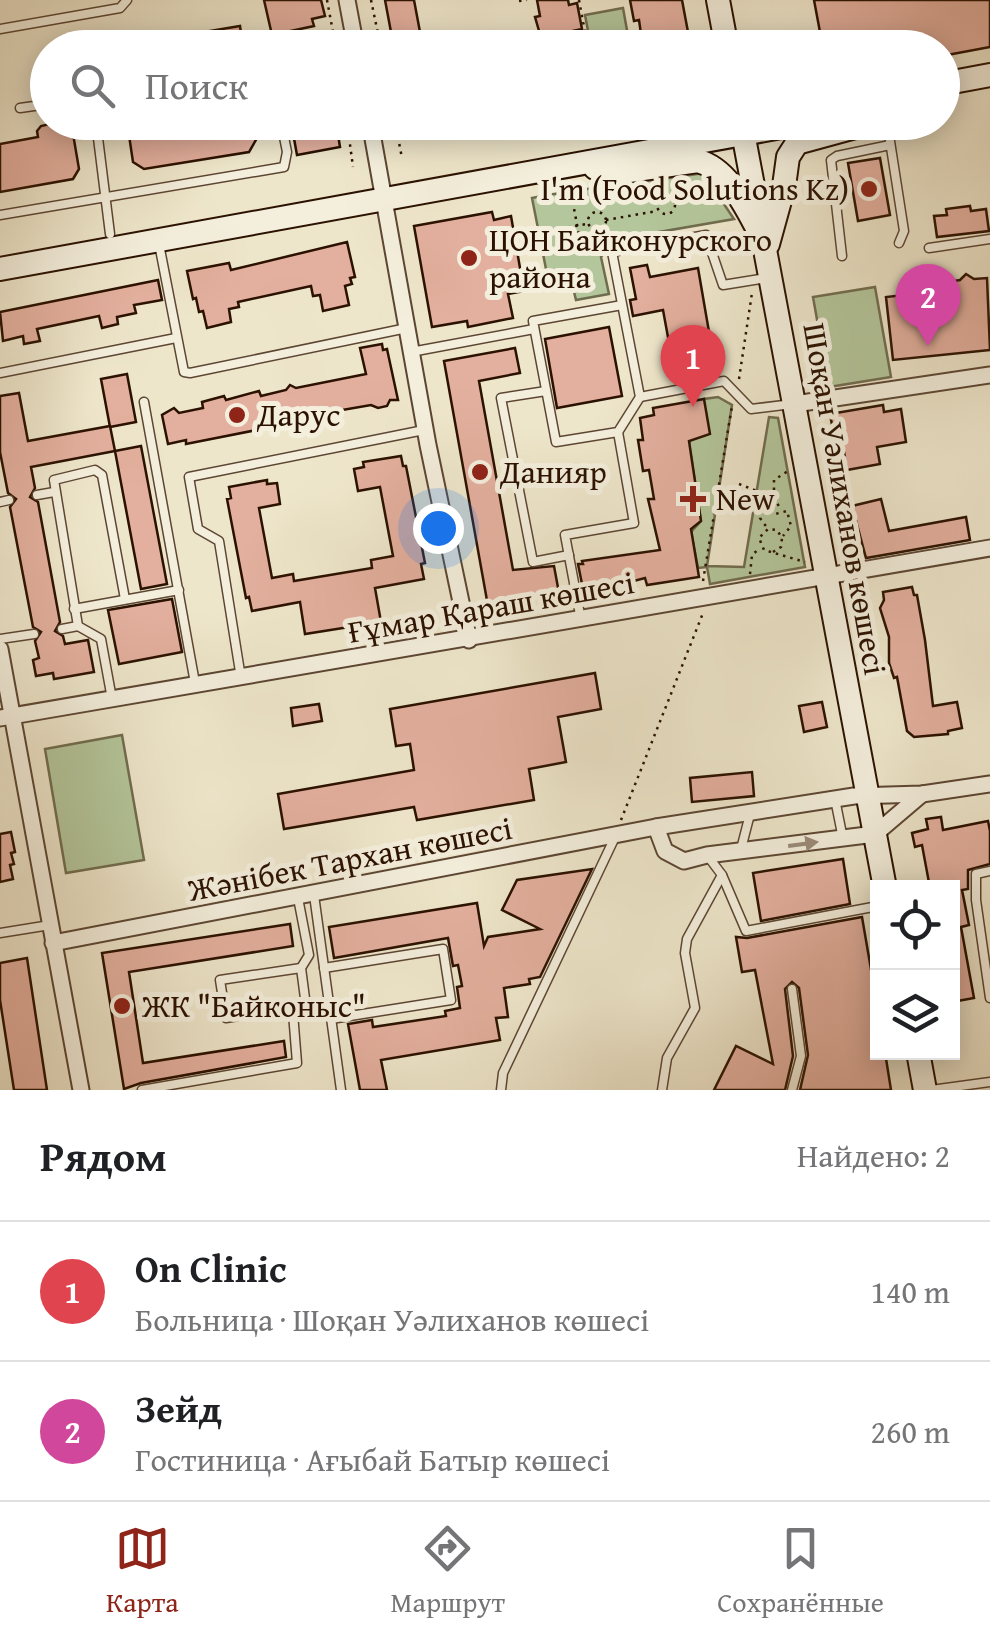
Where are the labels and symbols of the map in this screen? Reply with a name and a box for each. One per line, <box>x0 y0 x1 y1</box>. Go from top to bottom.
place label: I'm (Food Solutions Kz) <box>540 165 849 212</box>
marker: I'm (Food Solutions Kz) <box>858 178 880 200</box>
place label: ЦОН Байконурского района <box>489 216 772 300</box>
marker: ЦОН Байконурского района <box>458 247 480 269</box>
pin: 2 <box>896 264 960 346</box>
street label: Шоқан Уәлиханов көшесі <box>791 319 900 679</box>
pin: 1 <box>660 324 726 407</box>
place label: Дарус <box>256 391 340 438</box>
marker: Дарус <box>226 404 248 426</box>
place label: Данияр <box>499 448 607 495</box>
marker: Данияр <box>469 461 491 483</box>
place label: New <box>716 475 775 522</box>
marker: New <box>680 486 706 512</box>
your location <box>413 503 464 554</box>
street label: Ғұмар Қараш көшесі <box>344 558 638 655</box>
street label: Жәнібек Тархан көшесі <box>183 804 516 913</box>
one-way arrow <box>788 836 820 852</box>
place label: ЖК "Байконыс" <box>141 982 366 1029</box>
marker: ЖК "Байконыс" <box>111 995 133 1017</box>

